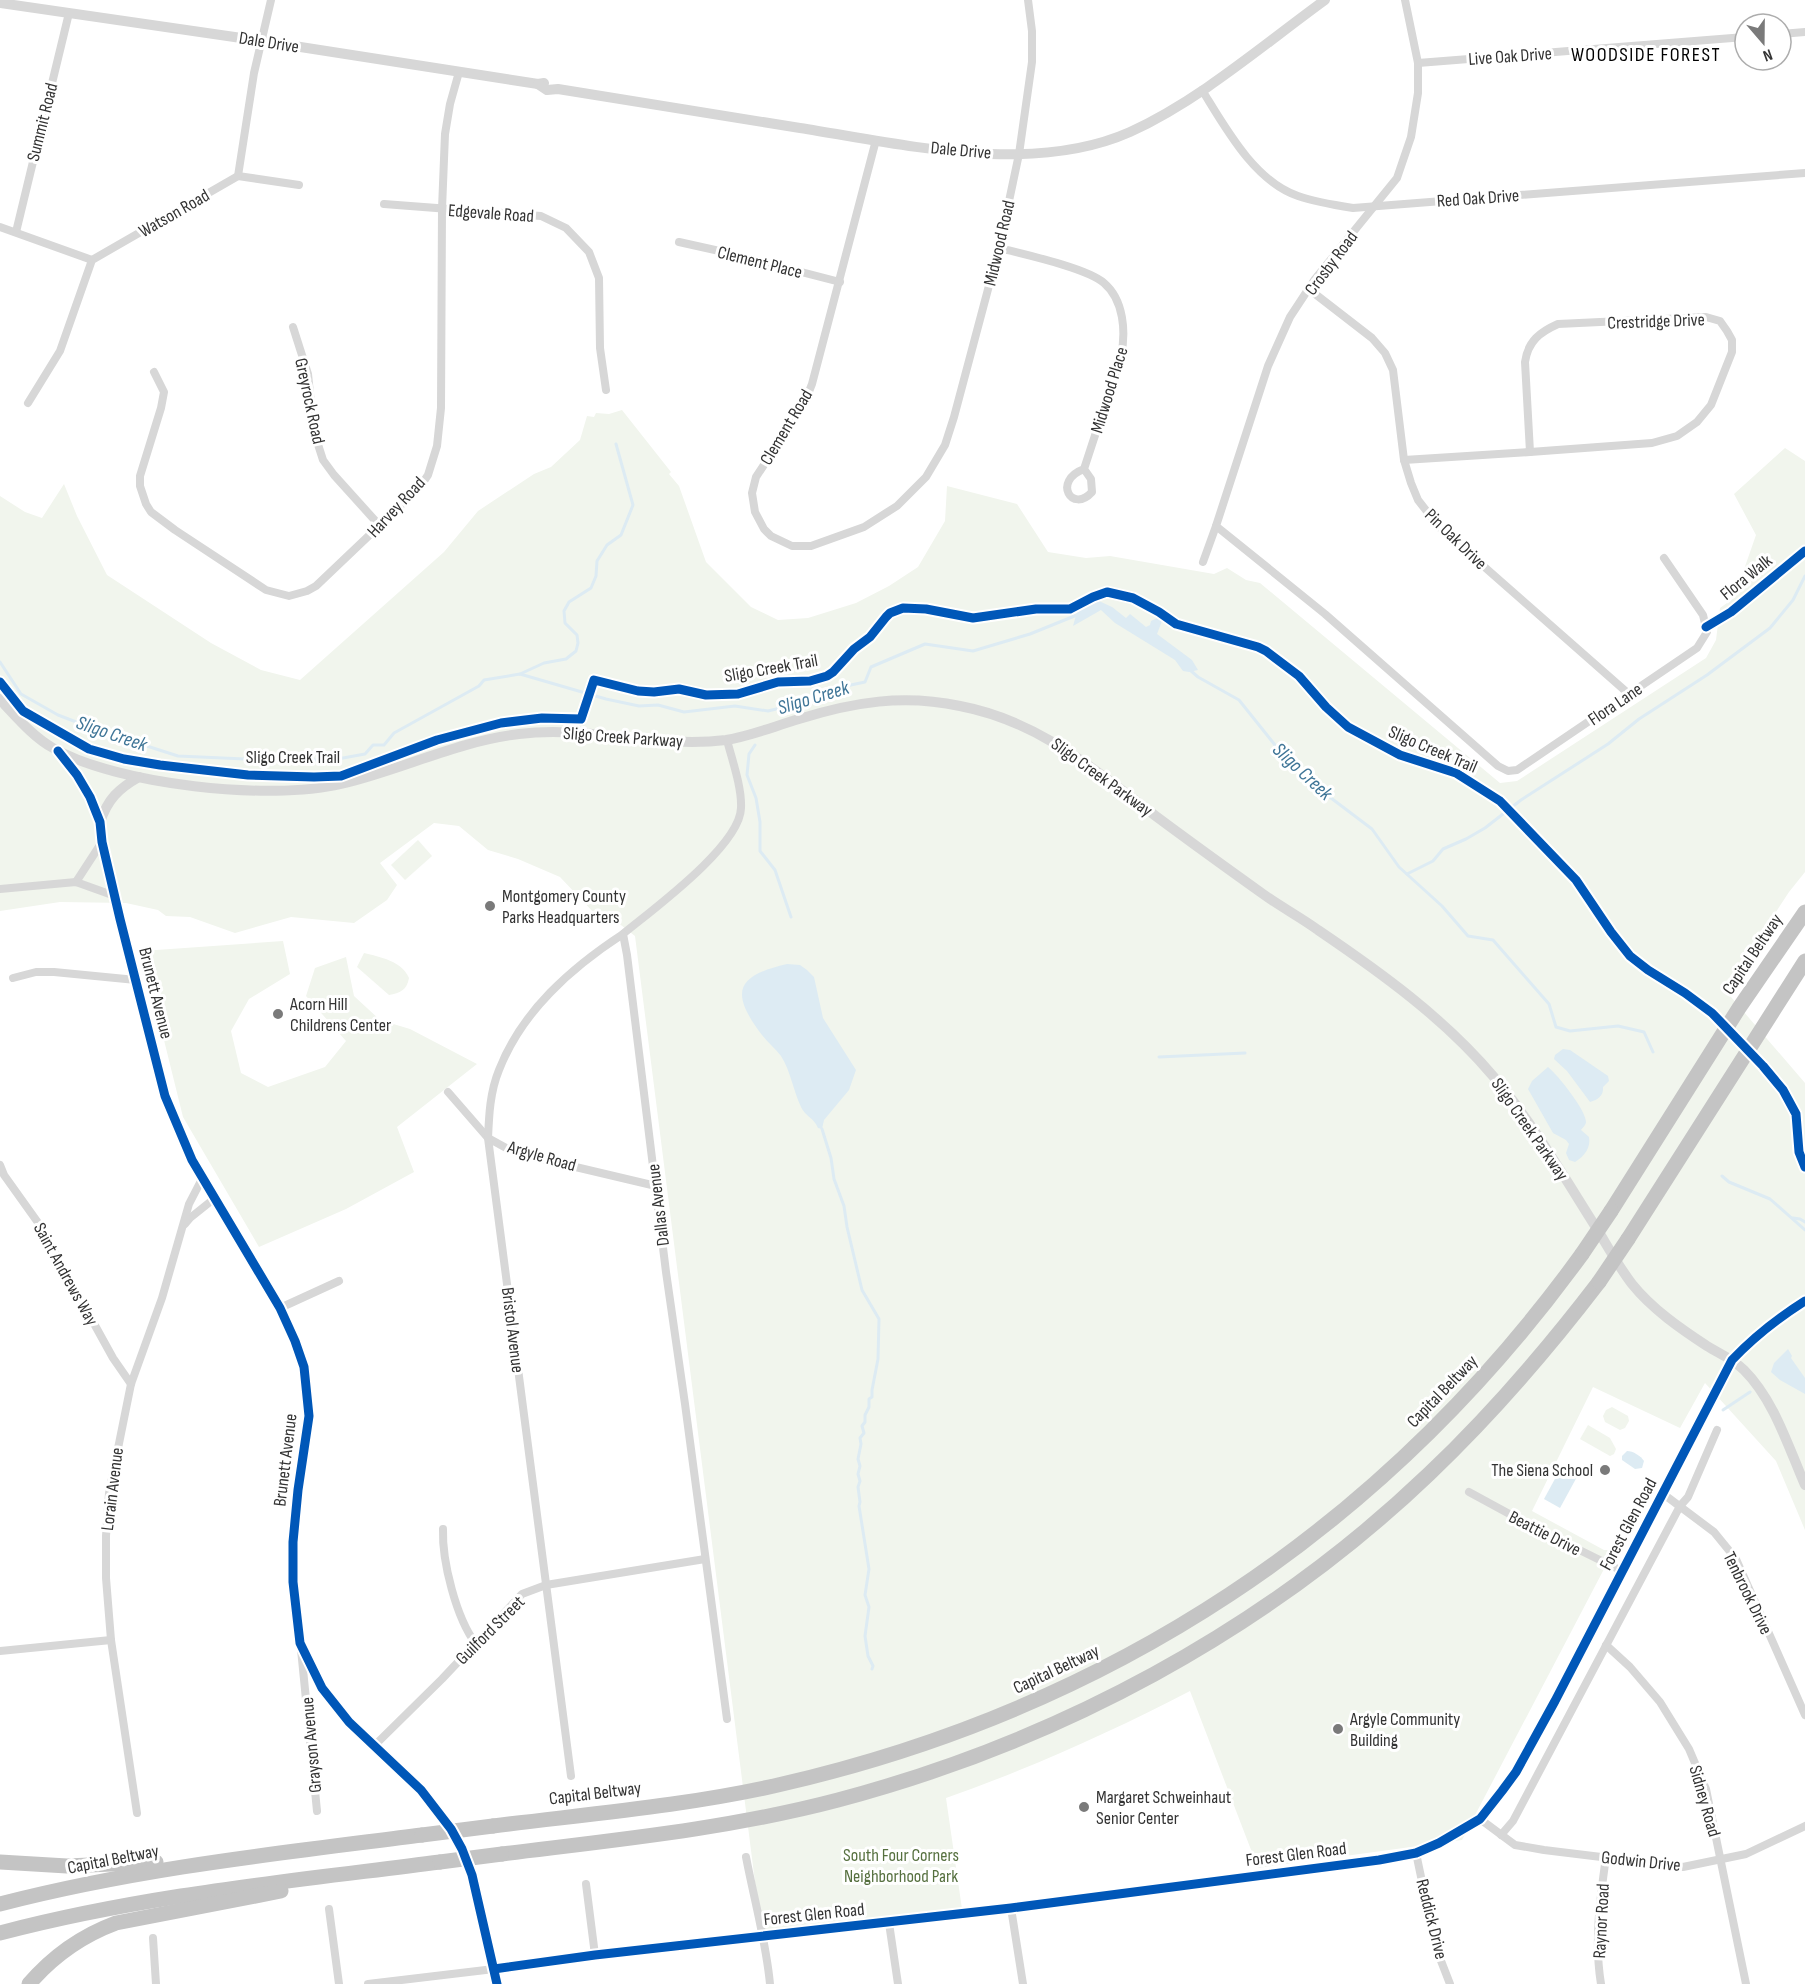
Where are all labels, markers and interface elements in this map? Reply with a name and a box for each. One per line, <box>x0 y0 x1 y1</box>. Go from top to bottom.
north arrow <box>1733 12 1793 72</box>
street label: Dale Drive <box>237 27 300 58</box>
street label: Live Oak Drive <box>1468 43 1553 70</box>
district label: WOODSIDE FOREST <box>1571 43 1721 67</box>
text: N <box>1760 44 1775 65</box>
street label: Summit Road <box>23 81 62 163</box>
street label: Dale Drive <box>930 137 992 164</box>
street label: Watson Road <box>135 185 213 242</box>
street label: Red Oak Drive <box>1436 185 1520 212</box>
street label: Midwood Road <box>979 198 1019 288</box>
street label: Edgevale Road <box>447 200 535 227</box>
street label: Crosby Road <box>1301 227 1362 299</box>
street label: Clement Place <box>715 242 804 283</box>
street label: Crestridge Drive <box>1607 309 1705 334</box>
street label: Midwood Place <box>1086 344 1133 436</box>
street label: Greyrock Road <box>290 356 329 446</box>
street label: Clement Road <box>756 386 817 469</box>
street label: Harvey Road <box>363 473 430 542</box>
street label: Pin Oak Drive <box>1420 505 1491 574</box>
street label: Flora Walk <box>1716 550 1777 605</box>
street label: Sligo Creek Trail <box>723 650 819 687</box>
water label: Sligo Creek <box>775 676 852 720</box>
street label: Flora Lane <box>1584 679 1646 730</box>
water label: Sligo Creek <box>73 711 151 757</box>
street label: Sligo Creek Trail <box>1385 721 1480 778</box>
street label: Sligo Creek Parkway <box>562 723 684 752</box>
street label: Sligo Creek Parkway <box>1047 734 1156 821</box>
water label: Sligo Creek <box>1267 738 1338 806</box>
street label: Sligo Creek Trail <box>246 747 340 768</box>
place label: Montgomery County Parks Headquarters <box>502 886 626 928</box>
marker: Montgomery County Parks Headquarters <box>483 899 497 913</box>
street label: Capital Beltway <box>1718 910 1787 998</box>
street label: Brunett Avenue <box>134 945 177 1041</box>
place label: Acorn Hill Childrens Center <box>289 994 391 1036</box>
marker: Acorn Hill Childrens Center <box>271 1007 285 1021</box>
street label: Sligo Creek Parkway <box>1487 1074 1573 1184</box>
street label: Argyle Road <box>504 1136 578 1176</box>
street label: Dallas Avenue <box>643 1163 674 1247</box>
street label: Saint Andrews Way <box>29 1219 102 1329</box>
street label: Bristol Avenue <box>497 1286 528 1374</box>
street label: Capital Beltway <box>1403 1351 1482 1432</box>
street label: Brunett Avenue <box>269 1412 302 1508</box>
street label: Lorain Avenue <box>97 1446 128 1532</box>
place label: The Siena School <box>1491 1460 1593 1481</box>
marker: The Siena School <box>1598 1463 1612 1477</box>
street label: Forest Glen Road <box>1595 1475 1661 1574</box>
street label: Beattie Drive <box>1505 1506 1584 1561</box>
street label: Tenbrook Drive <box>1718 1548 1777 1638</box>
street label: Guilford Street <box>452 1591 530 1669</box>
street label: Capital Beltway <box>1010 1640 1103 1698</box>
street label: Grayson Avenue <box>297 1696 326 1794</box>
place label: Argyle Community Building <box>1349 1709 1460 1751</box>
marker: Argyle Community Building <box>1331 1722 1345 1736</box>
street label: Sidney Road <box>1684 1763 1725 1839</box>
street label: Capital Beltway <box>548 1777 642 1810</box>
place label: Margaret Schweinhaut Senior Center <box>1096 1787 1232 1829</box>
marker: Margaret Schweinhaut Senior Center <box>1077 1800 1091 1814</box>
street label: Forest Glen Road <box>1245 1838 1348 1871</box>
street label: Capital Beltway <box>66 1840 161 1879</box>
park label: South Four Corners Neighborhood Park <box>843 1845 959 1887</box>
street label: Godwin Drive <box>1600 1847 1682 1876</box>
street label: Reddick Drive <box>1411 1877 1452 1961</box>
street label: Raynor Road <box>1589 1883 1614 1959</box>
street label: Forest Glen Road <box>763 1899 865 1930</box>

